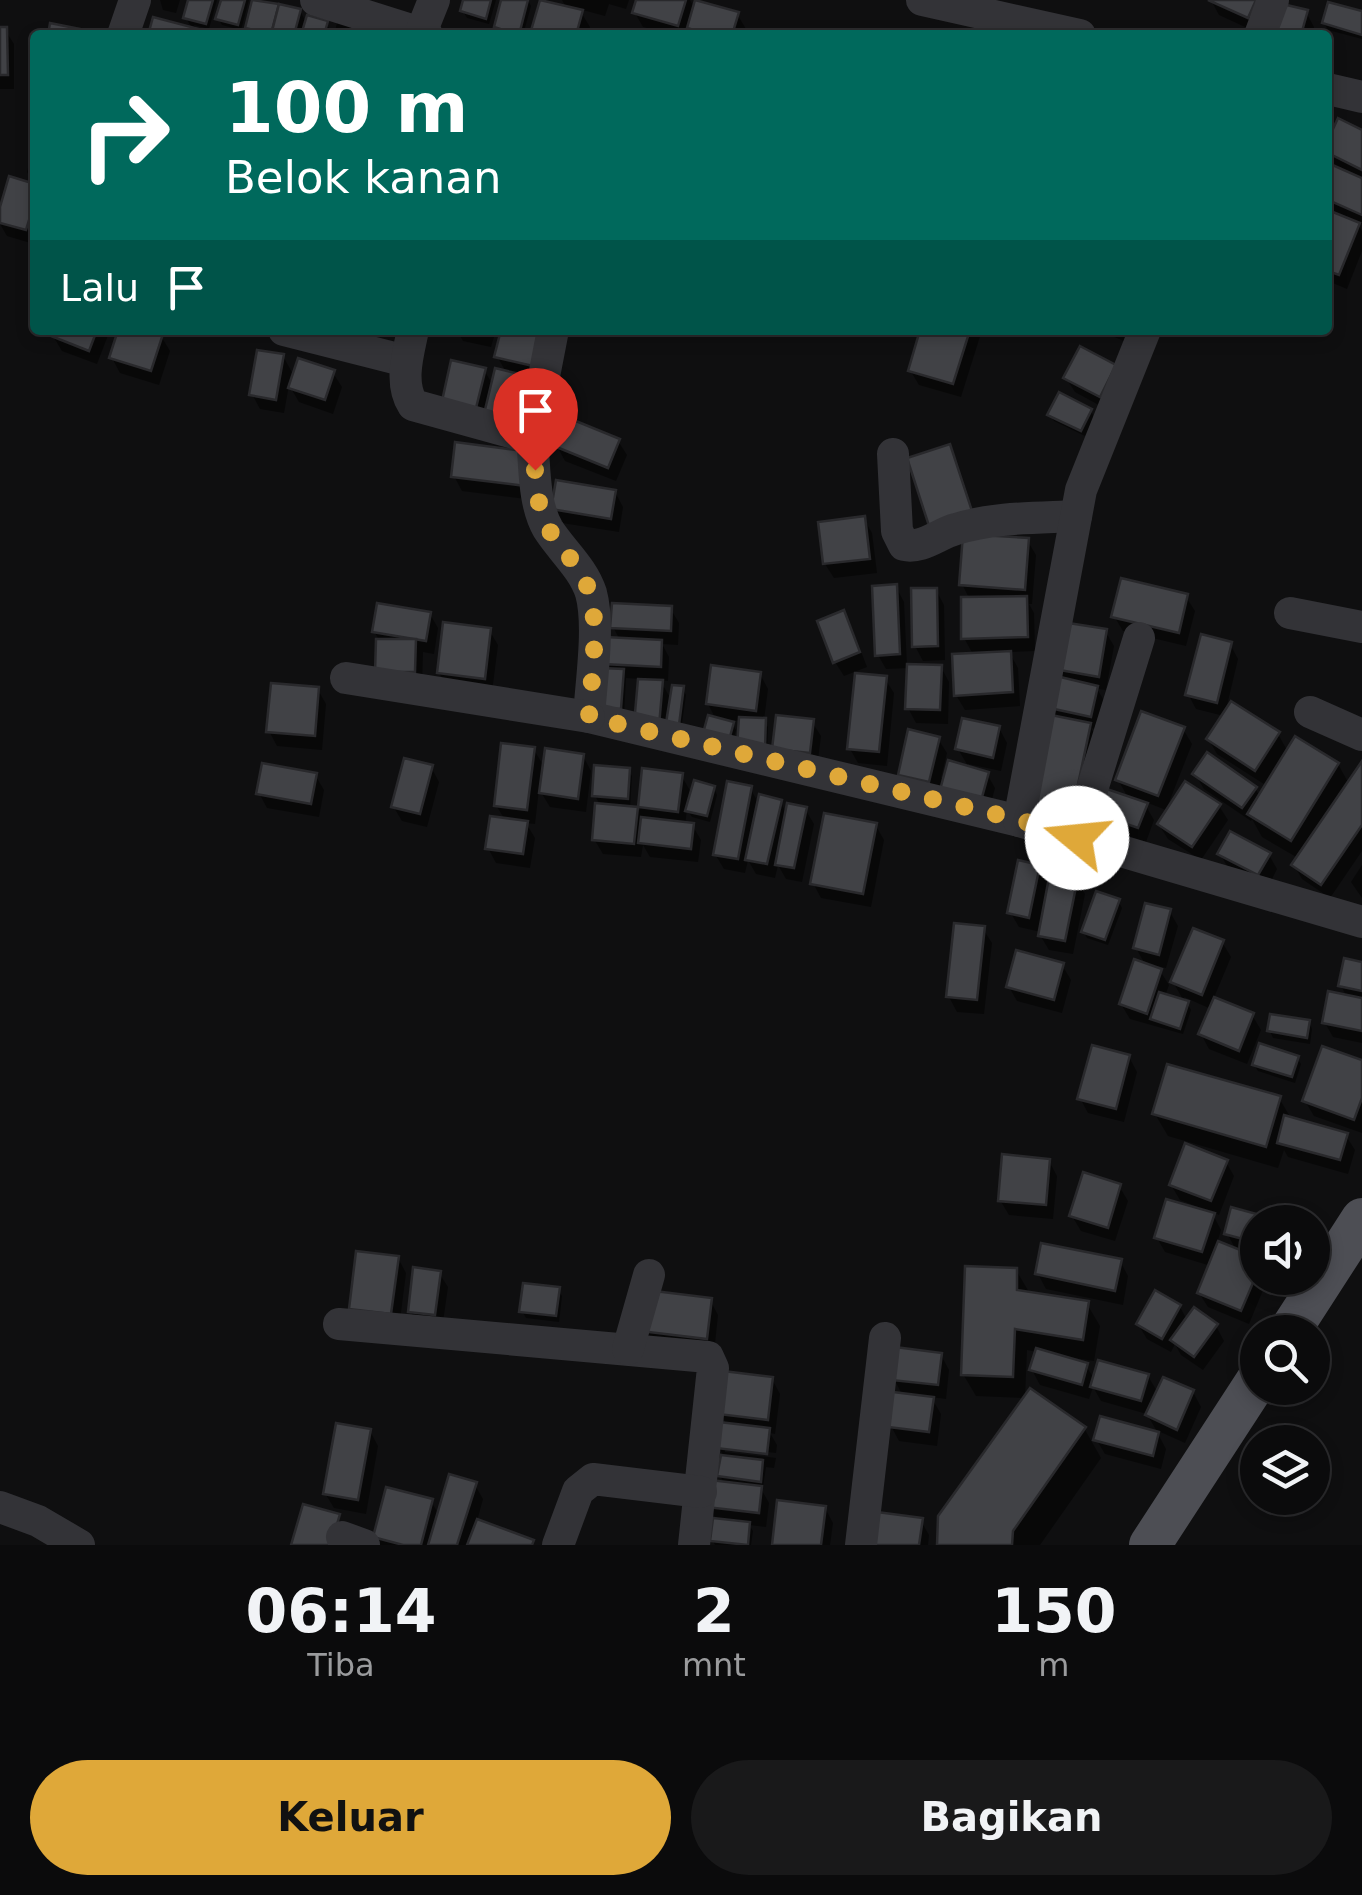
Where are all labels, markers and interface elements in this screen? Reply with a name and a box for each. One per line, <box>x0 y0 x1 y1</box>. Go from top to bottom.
text: 100 m <box>225 67 468 149</box>
icon: right <box>60 70 190 200</box>
text: Belok kanan <box>225 151 501 204</box>
icon: arrive <box>159 260 214 315</box>
text: Lalu <box>60 266 139 310</box>
pin <box>493 368 578 471</box>
icon: arrive <box>508 383 563 438</box>
position arrow <box>1025 786 1129 890</box>
map controls <box>1240 1205 1330 1515</box>
button: sound <box>1240 1205 1330 1295</box>
button: search <box>1240 1315 1330 1405</box>
button: layers <box>1240 1425 1330 1515</box>
text: 06:14 <box>245 1576 436 1646</box>
text: 2 <box>693 1576 735 1646</box>
text: 150 <box>991 1576 1117 1646</box>
text: Tiba <box>307 1646 375 1684</box>
text: mnt <box>682 1646 746 1684</box>
text: m <box>1038 1646 1070 1684</box>
button: Keluar <box>30 1760 671 1875</box>
button: Bagikan <box>691 1760 1332 1875</box>

